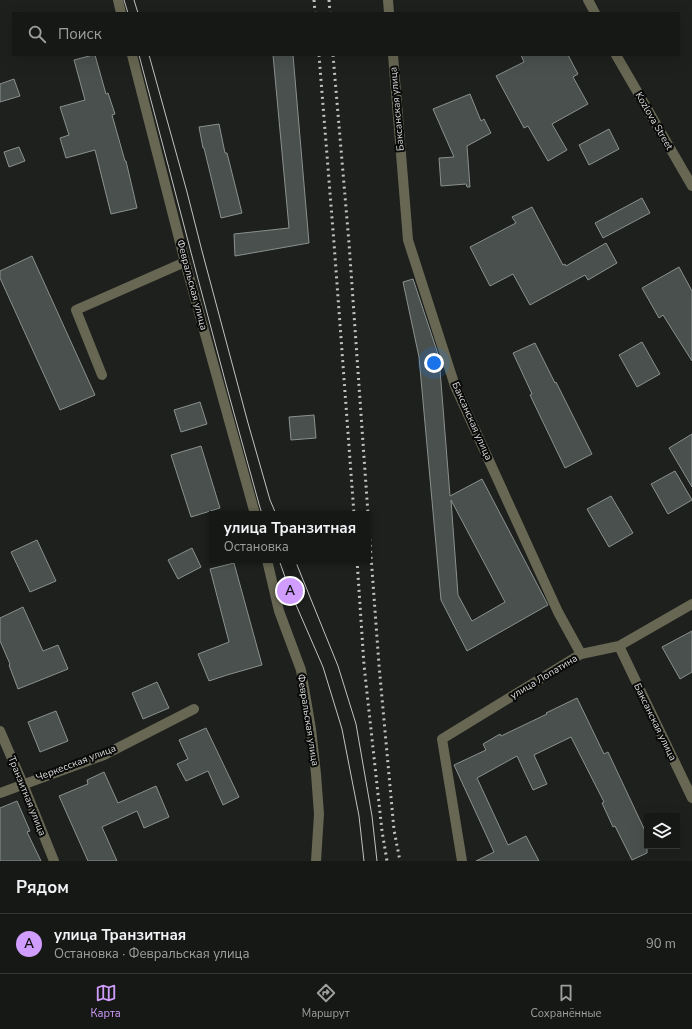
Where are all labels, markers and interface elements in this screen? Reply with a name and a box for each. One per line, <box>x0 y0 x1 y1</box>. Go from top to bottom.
search box <box>12 12 680 56</box>
icon: search <box>26 23 48 45</box>
text: Поиск <box>58 24 102 44</box>
street label: Баксанская улица <box>386 66 408 152</box>
street label: Kozlova Street <box>632 89 677 153</box>
street label: Февральская улица <box>173 238 211 332</box>
your location <box>424 353 444 373</box>
street label: Баксанская улица <box>448 380 496 462</box>
popup <box>209 511 371 563</box>
text: улица Транзитная <box>224 518 356 538</box>
text: Остановка <box>224 538 289 556</box>
pin: A <box>277 576 303 606</box>
street label: улица Лопатина <box>508 651 580 703</box>
street label: Февральская улица <box>294 673 322 767</box>
street label: Баксанская улица <box>630 681 680 763</box>
street label: Черкесская улица <box>34 741 118 785</box>
street label: Транзитная улица <box>5 754 49 838</box>
map controls <box>644 813 680 849</box>
button: layers <box>644 813 680 849</box>
text: Рядом <box>16 876 69 899</box>
text: улица Транзитная <box>54 925 186 945</box>
text: A <box>24 935 34 953</box>
text: 90 m <box>646 935 676 953</box>
text: Остановка · Февральская улица <box>54 945 249 963</box>
tab: Карта <box>90 982 121 1021</box>
tab: Маршрут <box>302 982 350 1021</box>
tab: Сохранённые <box>530 982 602 1021</box>

